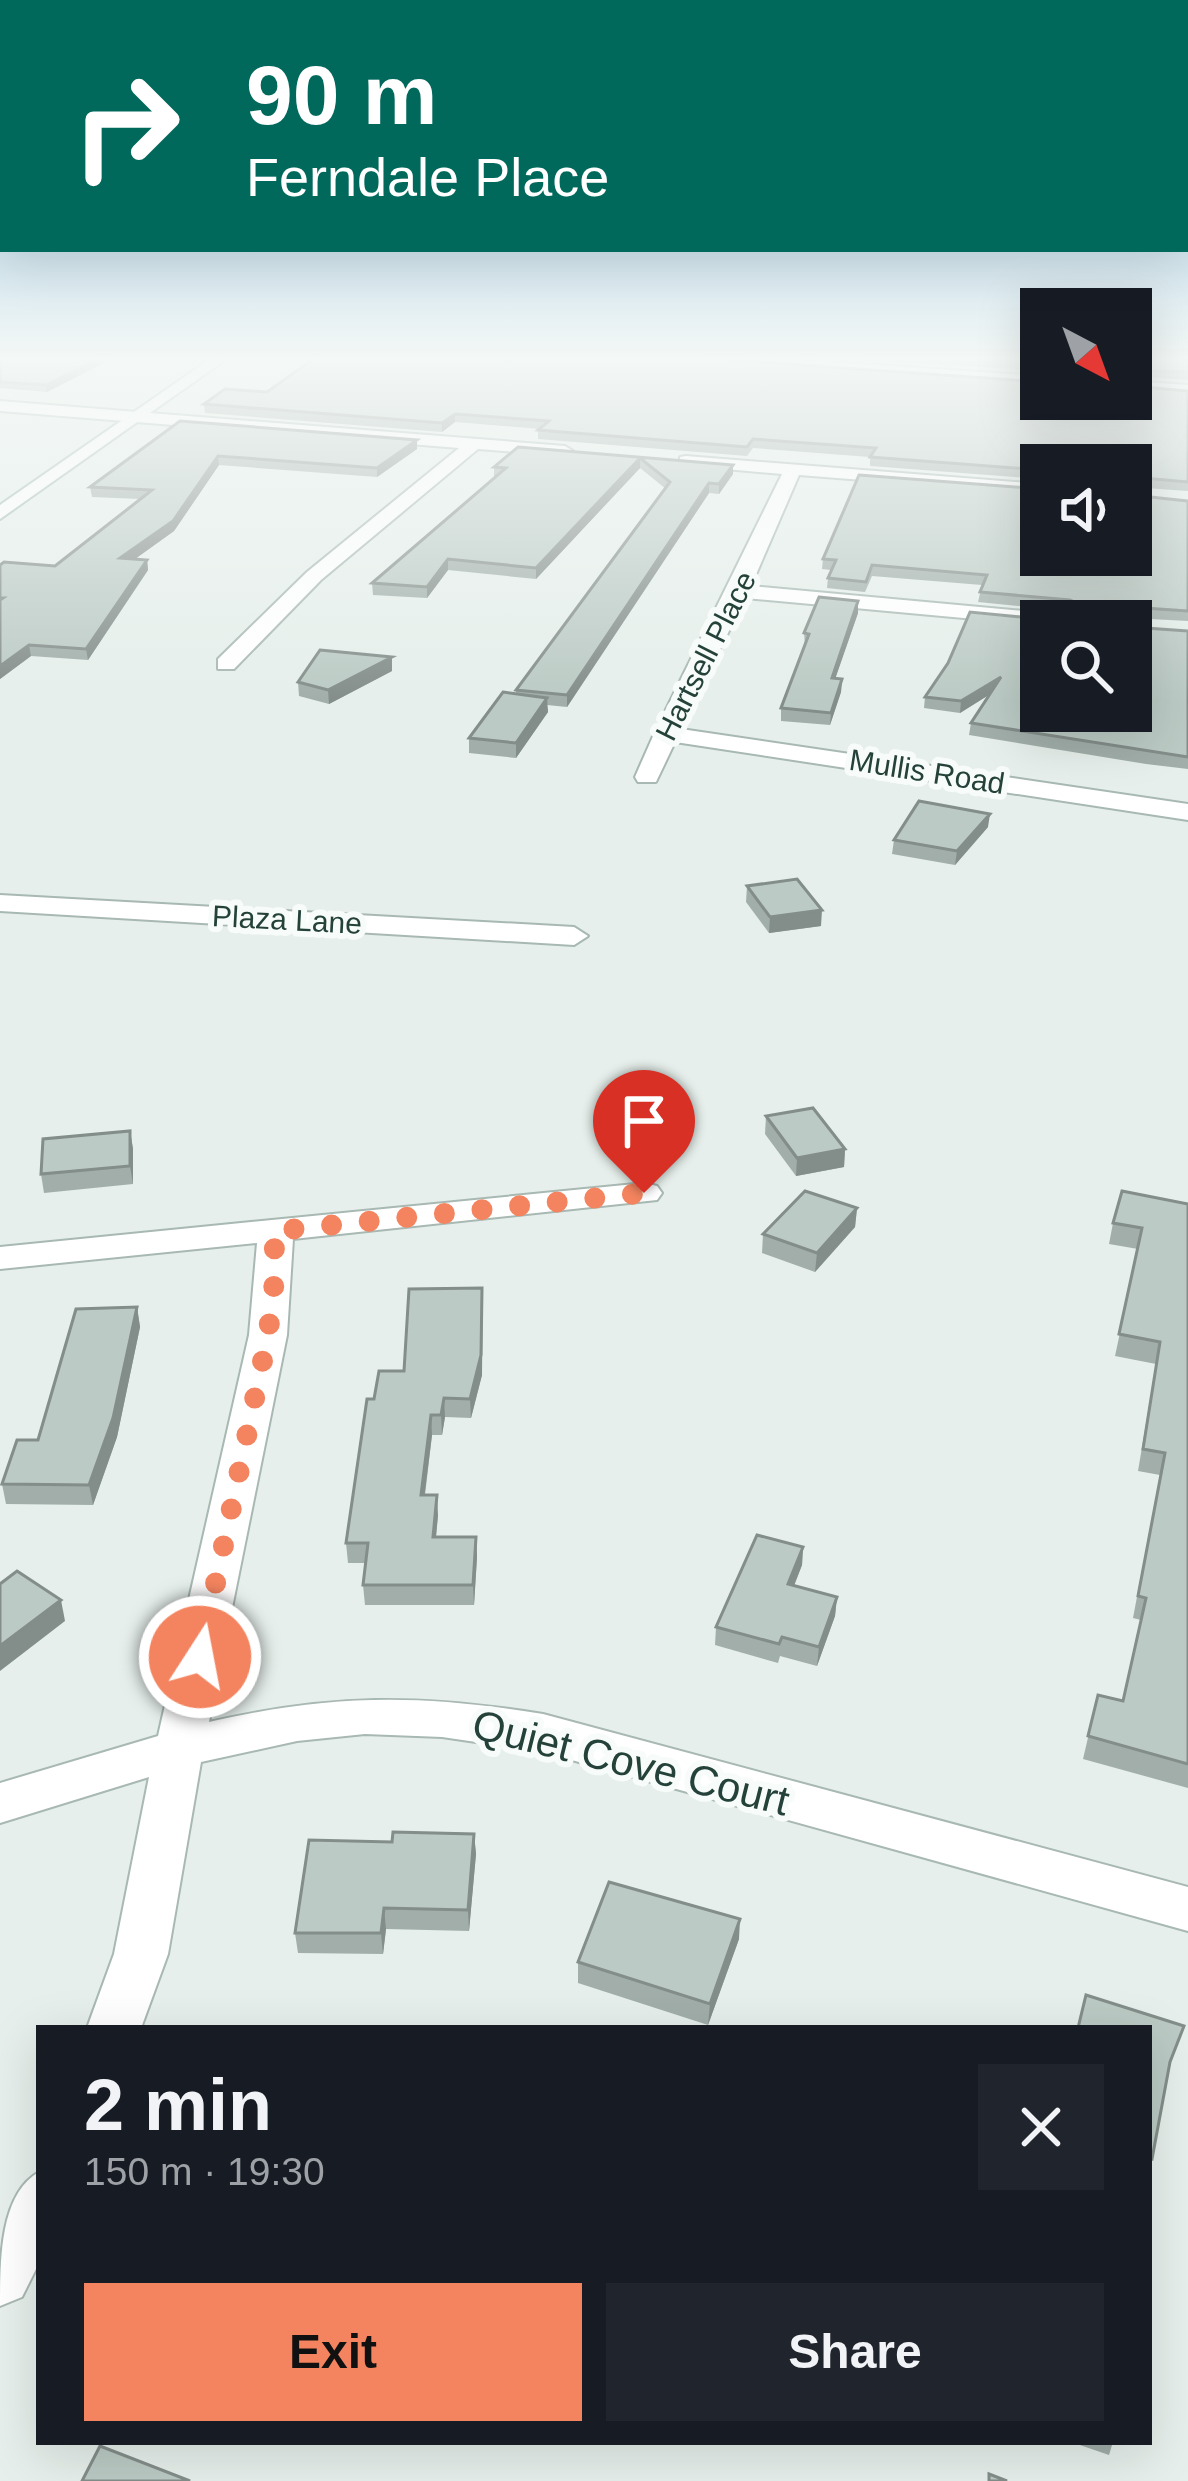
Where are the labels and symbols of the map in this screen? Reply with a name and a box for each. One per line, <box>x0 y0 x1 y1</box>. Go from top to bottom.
north arrow <box>1020 288 1152 420</box>
street label: Hartsell Place <box>649 566 762 746</box>
street label: Mullis Road <box>847 743 1007 800</box>
street label: Plaza Lane <box>211 899 363 940</box>
pin <box>593 1070 695 1193</box>
position arrow <box>137 1594 263 1720</box>
street label: Quiet Cove Court <box>468 1700 794 1825</box>

